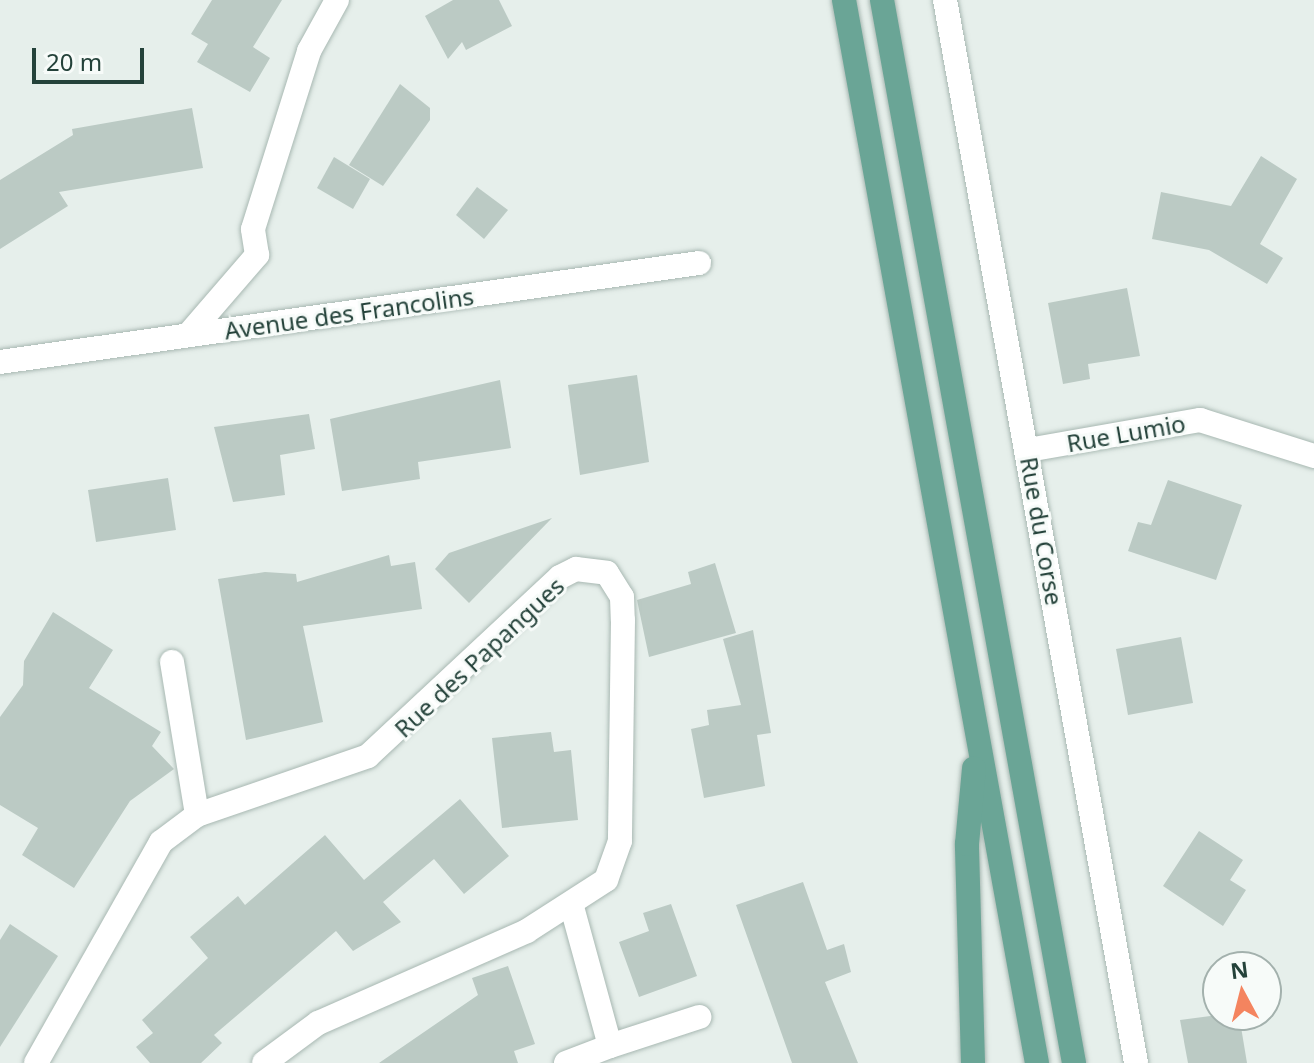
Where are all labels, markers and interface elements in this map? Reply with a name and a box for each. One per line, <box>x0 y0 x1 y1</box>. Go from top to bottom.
scale bar <box>36 32 148 82</box>
text: 20 m <box>46 45 102 78</box>
street label: Avenue des Francolins <box>222 281 476 345</box>
street label: Rue Lumio <box>1064 408 1188 458</box>
street label: Rue du Corse <box>1015 455 1069 607</box>
street label: Rue des Papangues <box>388 571 570 743</box>
north arrow <box>1202 951 1282 1031</box>
text: N <box>1229 953 1250 985</box>

